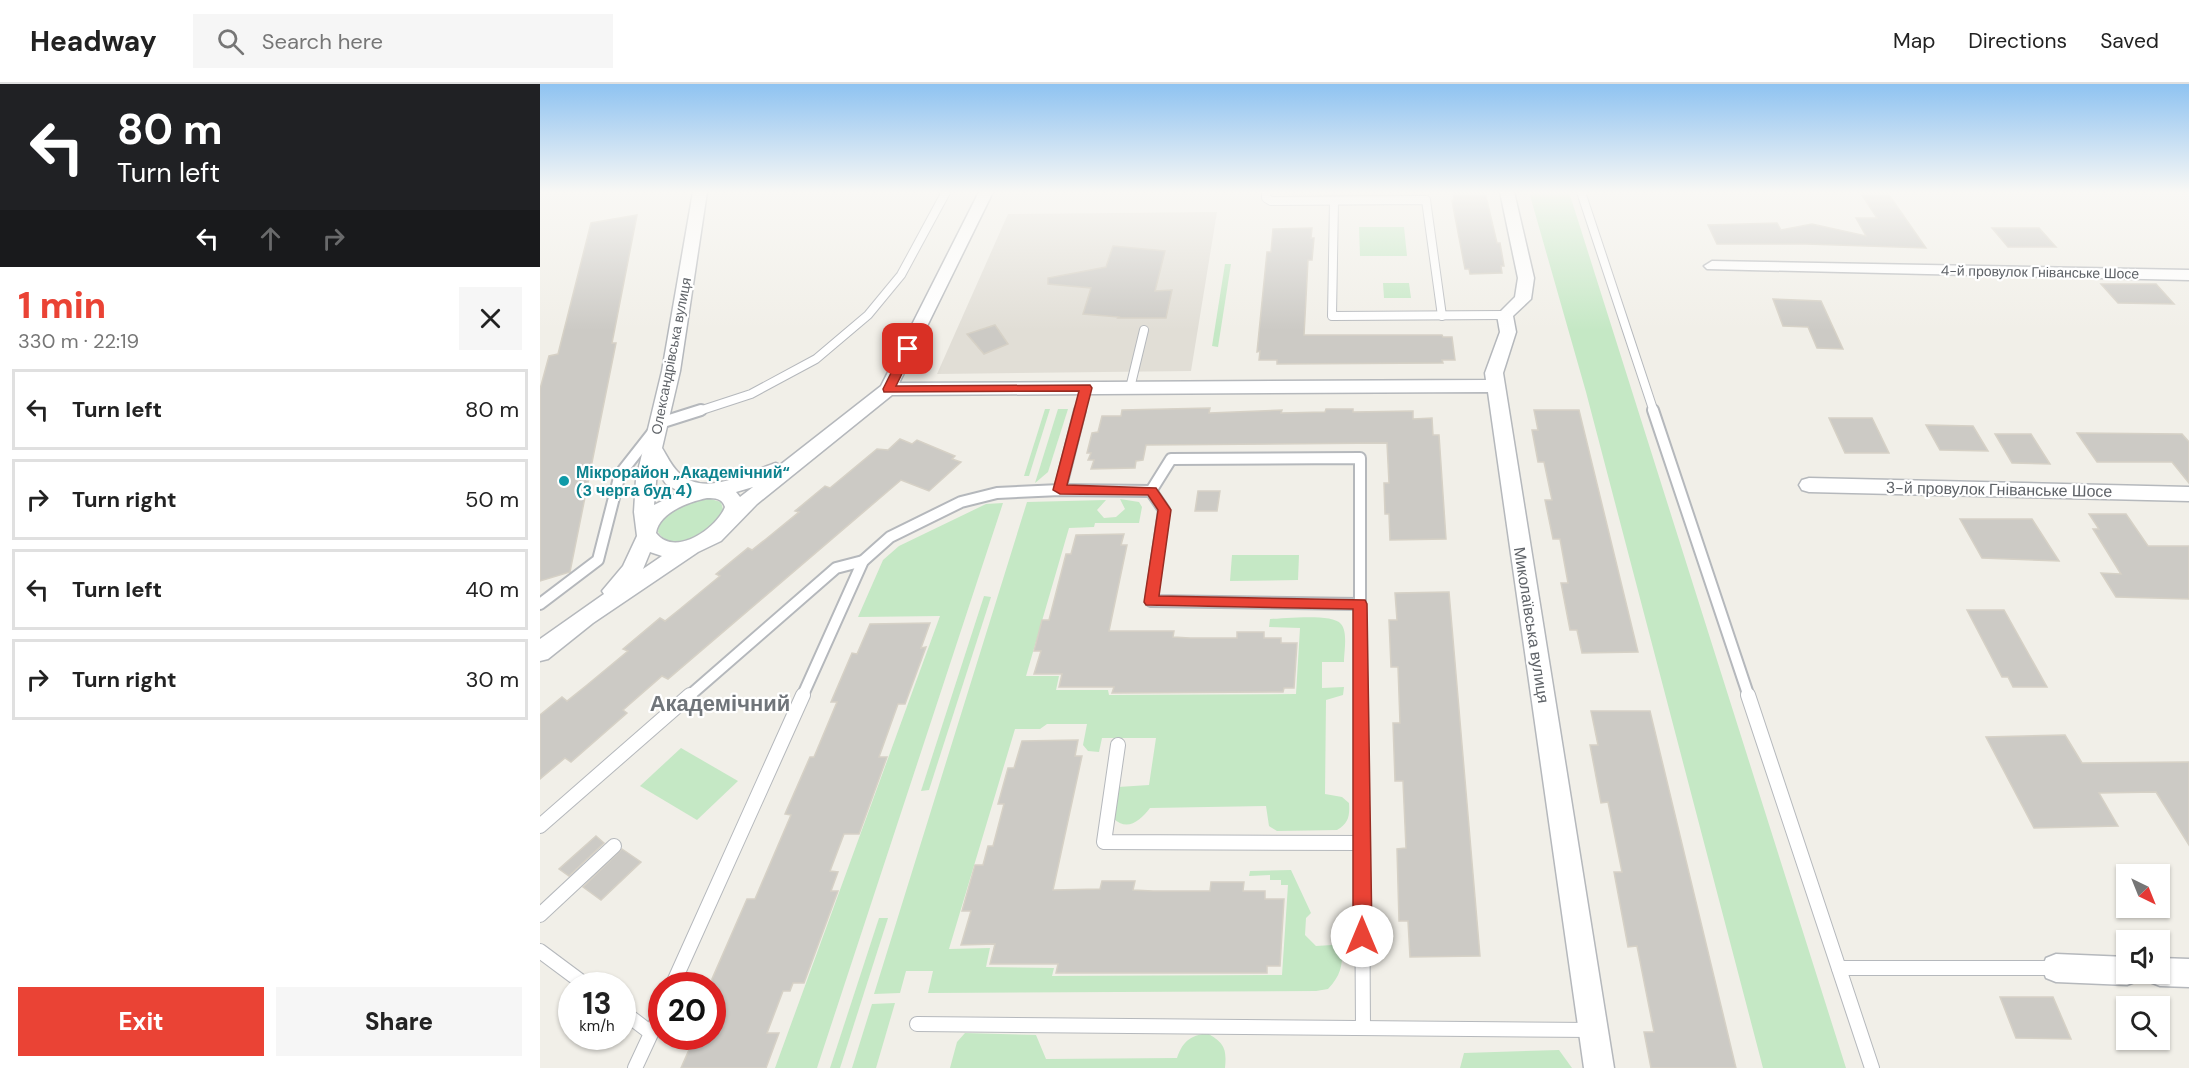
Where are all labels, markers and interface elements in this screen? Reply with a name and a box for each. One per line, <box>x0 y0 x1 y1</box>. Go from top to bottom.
search box <box>193 14 613 68</box>
text: Headway <box>30 23 157 60</box>
icon: search <box>214 25 247 58</box>
text: Search here <box>262 27 383 56</box>
text: Map <box>1893 27 1935 55</box>
text: Directions <box>1968 27 2067 55</box>
text: Saved <box>2100 27 2159 55</box>
text: 80 m <box>117 102 223 157</box>
icon: left <box>18 108 96 186</box>
text: Turn left <box>117 155 220 190</box>
icon: left <box>191 222 224 255</box>
icon: ahead <box>254 222 287 255</box>
icon: right <box>317 222 350 255</box>
street label: 4-й провулок Гніванське Шосе <box>1941 261 2140 283</box>
street label: Олександрівська вулиця <box>647 276 695 436</box>
text: 1 min <box>18 282 106 329</box>
button: close <box>459 287 522 350</box>
pin <box>882 323 933 374</box>
text: 330 m · 22:19 <box>18 328 139 354</box>
icon: arrive <box>891 332 924 365</box>
icon: left <box>21 393 54 426</box>
text: Turn left <box>72 395 162 424</box>
text: 80 m <box>465 395 519 424</box>
place label: Мікрорайон „Академічний“ (3 черга буд 4) <box>576 462 790 501</box>
marker: Мікрорайон „Академічний“ (3 черга буд 4) <box>557 474 571 488</box>
street label: 3-й провулок Гніванське Шосе <box>1886 477 2113 502</box>
icon: right <box>21 483 54 516</box>
text: Turn right <box>72 485 177 514</box>
text: 50 m <box>465 485 519 514</box>
street label: Миколаївська вулиця <box>1509 546 1554 705</box>
icon: left <box>21 573 54 606</box>
text: Turn left <box>72 575 162 604</box>
text: 40 m <box>465 575 519 604</box>
icon: right <box>21 663 54 696</box>
text: Turn right <box>72 665 177 694</box>
text: 30 m <box>465 665 519 694</box>
district label: Академічний <box>650 689 790 718</box>
north arrow <box>2116 864 2170 918</box>
map controls <box>2116 864 2170 1050</box>
position arrow <box>1330 904 1394 968</box>
button: sound <box>2116 930 2170 984</box>
speed limit sign: 20 <box>648 972 726 1050</box>
text: 13 <box>582 984 612 1023</box>
button: Exit <box>18 987 264 1056</box>
button: Share <box>276 987 522 1056</box>
button: search <box>2116 996 2170 1050</box>
text: km/h <box>579 1016 615 1036</box>

